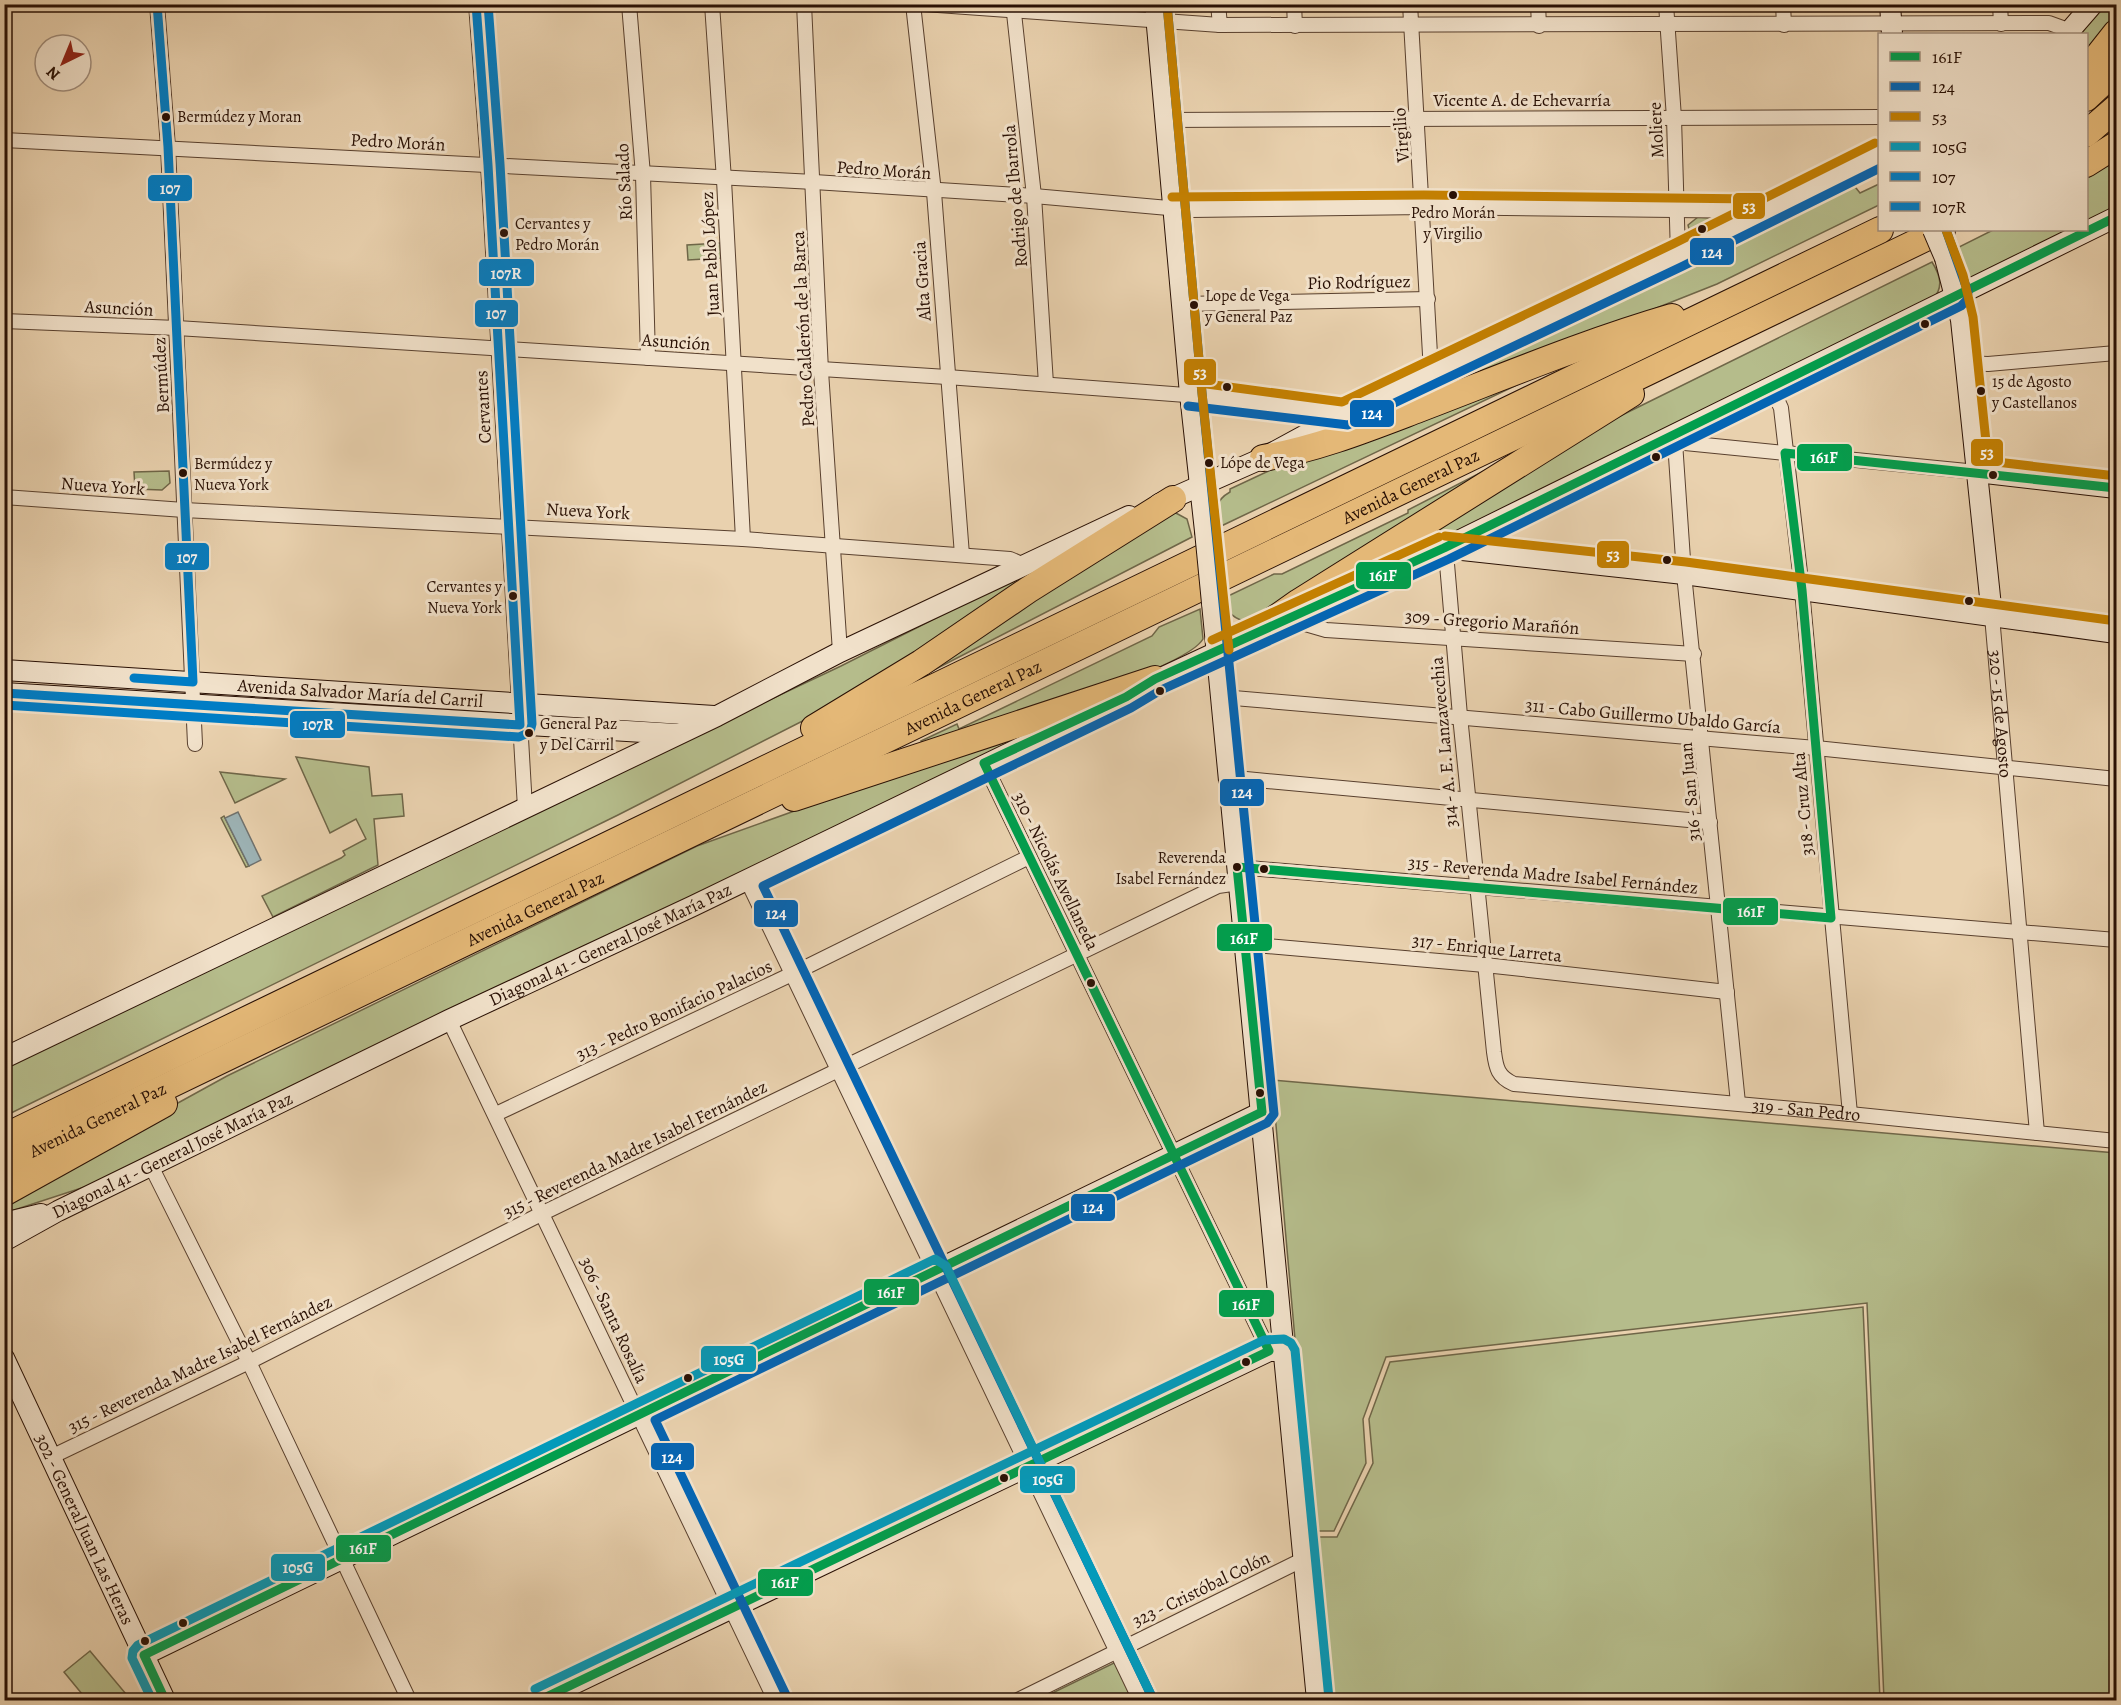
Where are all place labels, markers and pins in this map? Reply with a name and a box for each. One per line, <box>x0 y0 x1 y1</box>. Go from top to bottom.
place label: Bermúdez y Moran <box>177 106 302 128</box>
marker: Bermúdez y Moran <box>160 111 172 123</box>
marker: Pedro Morán y Virgilio <box>1447 189 1459 201</box>
place label: Pedro Morán y Virgilio <box>1411 202 1495 245</box>
place label: Cervantes y Pedro Morán <box>515 213 600 256</box>
unlabelled marker <box>1696 223 1708 235</box>
marker: Cervantes y Pedro Morán <box>498 227 510 239</box>
place label: Lope de Vega y General Paz <box>1204 285 1293 328</box>
marker: Lope de Vega y General Paz <box>1188 299 1200 311</box>
unlabelled marker <box>1919 318 1931 330</box>
place label: 15 de Agosto y Castellanos <box>1991 371 2077 414</box>
unlabelled marker <box>1221 381 1233 393</box>
marker: 15 de Agosto y Castellanos <box>1975 385 1987 397</box>
unlabelled marker <box>1650 451 1662 463</box>
place label: Lópe de Vega <box>1220 452 1305 474</box>
place label: Bermúdez y Nueva York <box>194 453 273 496</box>
marker: Lópe de Vega <box>1203 457 1215 469</box>
marker: Bermúdez y Nueva York <box>177 467 189 479</box>
unlabelled marker <box>1987 469 1999 481</box>
unlabelled marker <box>1661 554 1673 566</box>
place label: Cervantes y Nueva York <box>426 576 503 619</box>
marker: Cervantes y Nueva York <box>507 590 519 602</box>
unlabelled marker <box>1963 595 1975 607</box>
unlabelled marker <box>1154 685 1166 697</box>
place label: General Paz y Del Carril <box>539 713 617 756</box>
marker: General Paz y Del Carril <box>523 727 535 739</box>
place label: Reverenda Isabel Fernández <box>1115 847 1227 890</box>
marker: Reverenda Isabel Fernández <box>1231 861 1243 873</box>
unlabelled marker <box>1258 863 1270 875</box>
unlabelled marker <box>1085 977 1097 989</box>
unlabelled marker <box>1254 1087 1266 1099</box>
unlabelled marker <box>1240 1356 1252 1368</box>
unlabelled marker <box>682 1372 694 1384</box>
unlabelled marker <box>998 1472 1010 1484</box>
unlabelled marker <box>177 1617 189 1629</box>
unlabelled marker <box>139 1635 151 1647</box>

